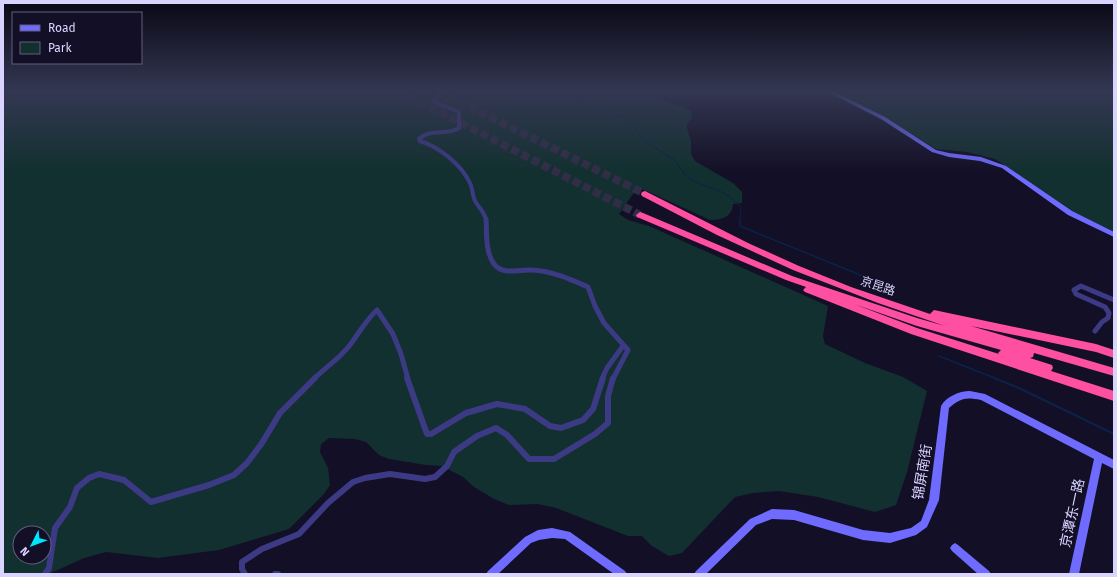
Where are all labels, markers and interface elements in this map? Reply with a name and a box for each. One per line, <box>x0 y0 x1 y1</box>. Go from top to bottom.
legend <box>12 12 142 64</box>
text: Road <box>48 21 76 35</box>
text: Park <box>48 41 72 55</box>
street label: 京昆路 <box>859 274 897 298</box>
street label: 锦屏南街 <box>910 443 935 501</box>
street label: 京潭东一路 <box>1057 477 1088 549</box>
north arrow <box>12 525 52 565</box>
text: N <box>18 544 32 558</box>

